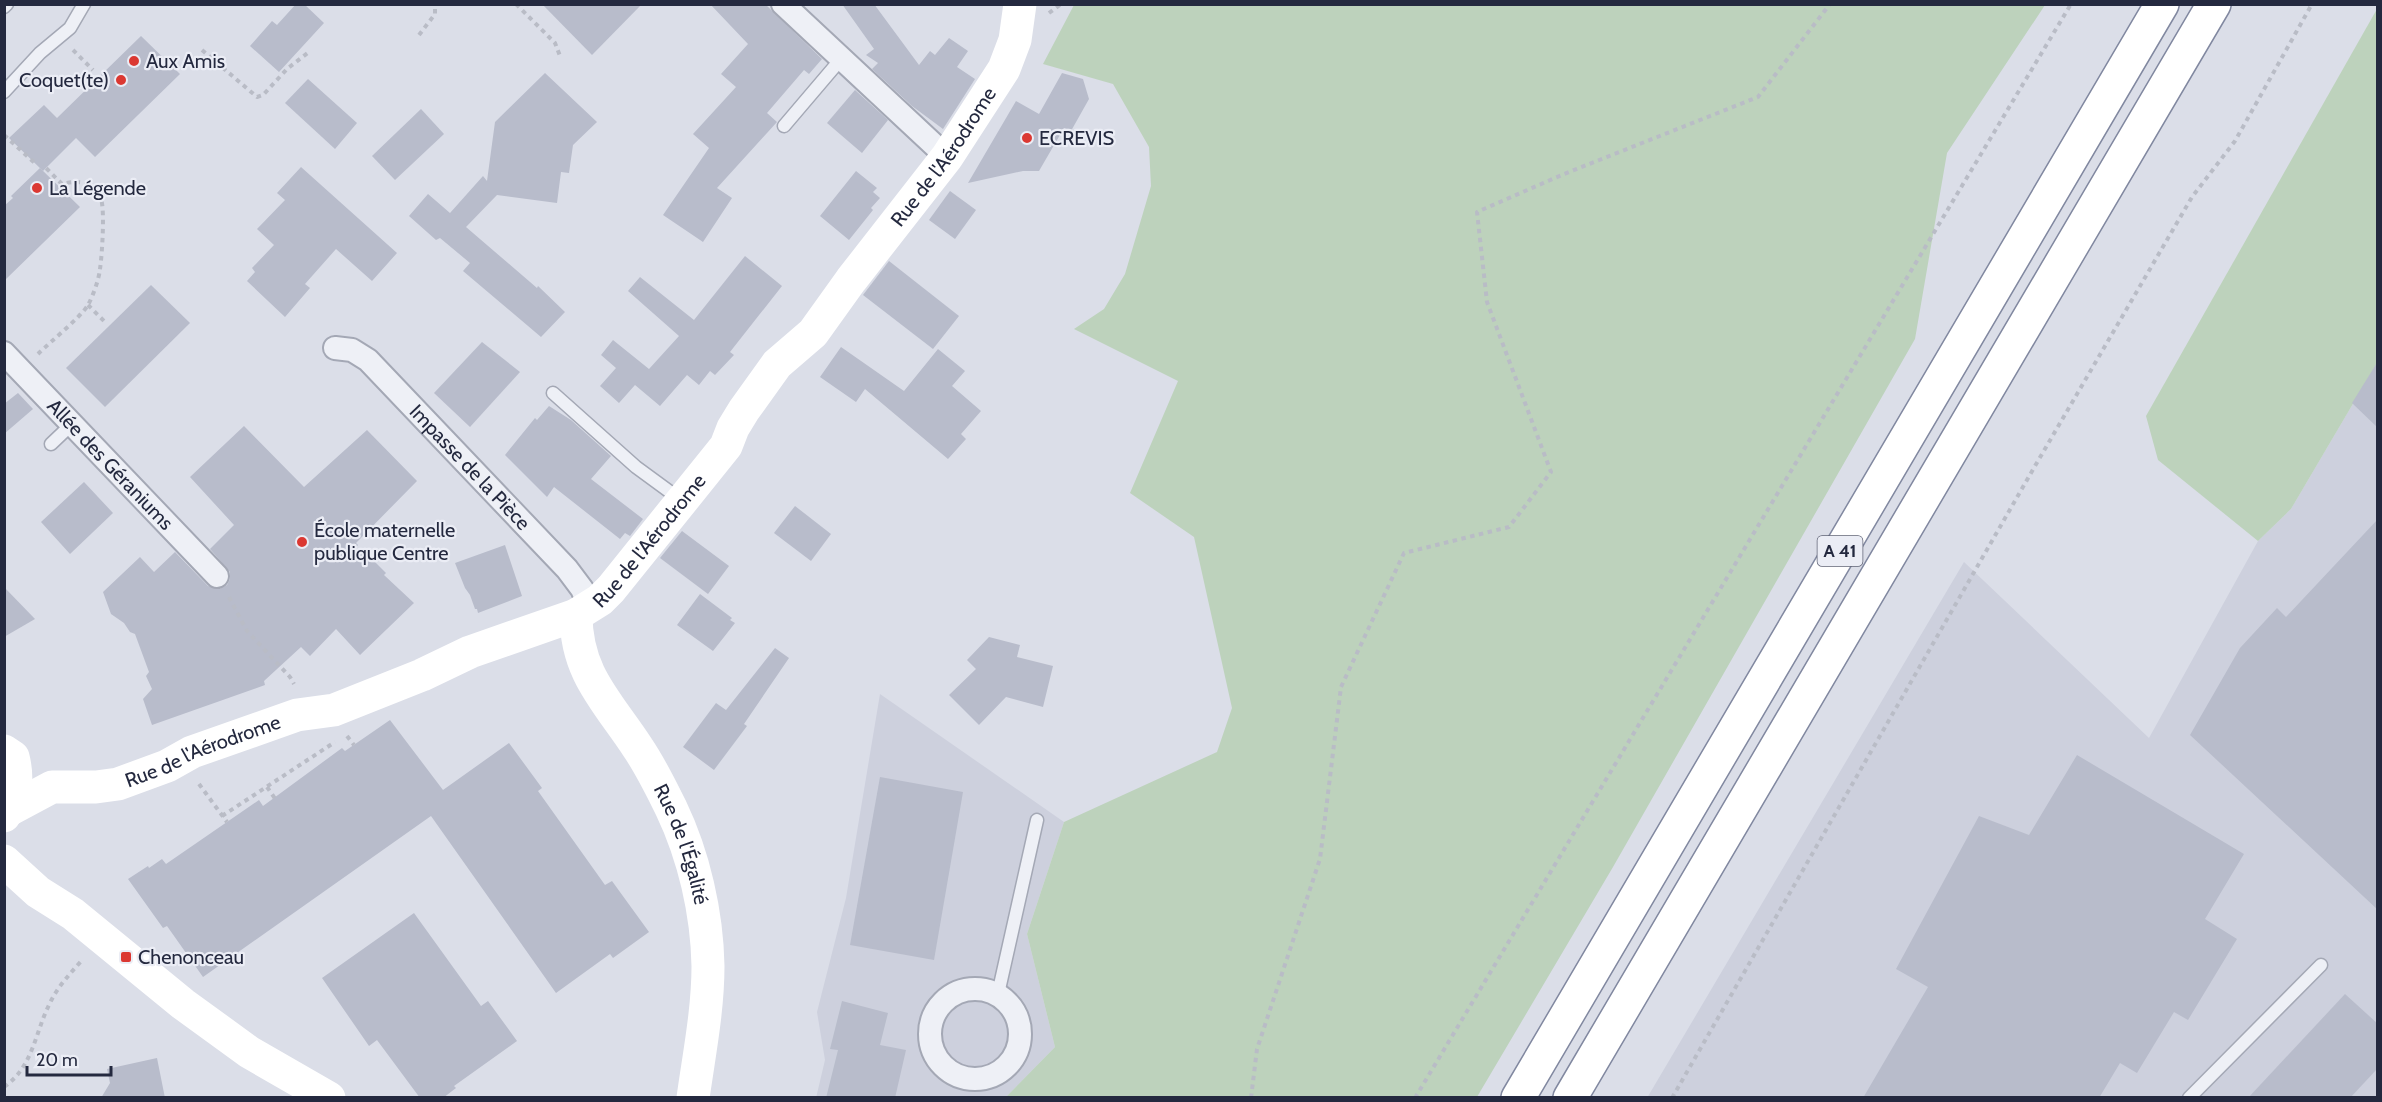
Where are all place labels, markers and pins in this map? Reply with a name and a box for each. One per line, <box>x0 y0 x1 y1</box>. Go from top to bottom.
place label: Aux Amis <box>146 49 225 73</box>
marker: Aux Amis <box>127 54 141 68</box>
place label: Coquet(te) <box>19 68 109 92</box>
marker: Coquet(te) <box>114 73 128 87</box>
place label: ECREVIS <box>1039 126 1115 150</box>
marker: ECREVIS <box>1020 131 1034 145</box>
place label: La Légende <box>49 176 146 200</box>
marker: La Légende <box>30 181 44 195</box>
place label: École maternelle publique Centre <box>314 518 455 565</box>
marker: École maternelle publique Centre <box>295 535 309 549</box>
place label: Chenonceau <box>138 945 244 969</box>
marker: Chenonceau <box>119 950 133 964</box>

